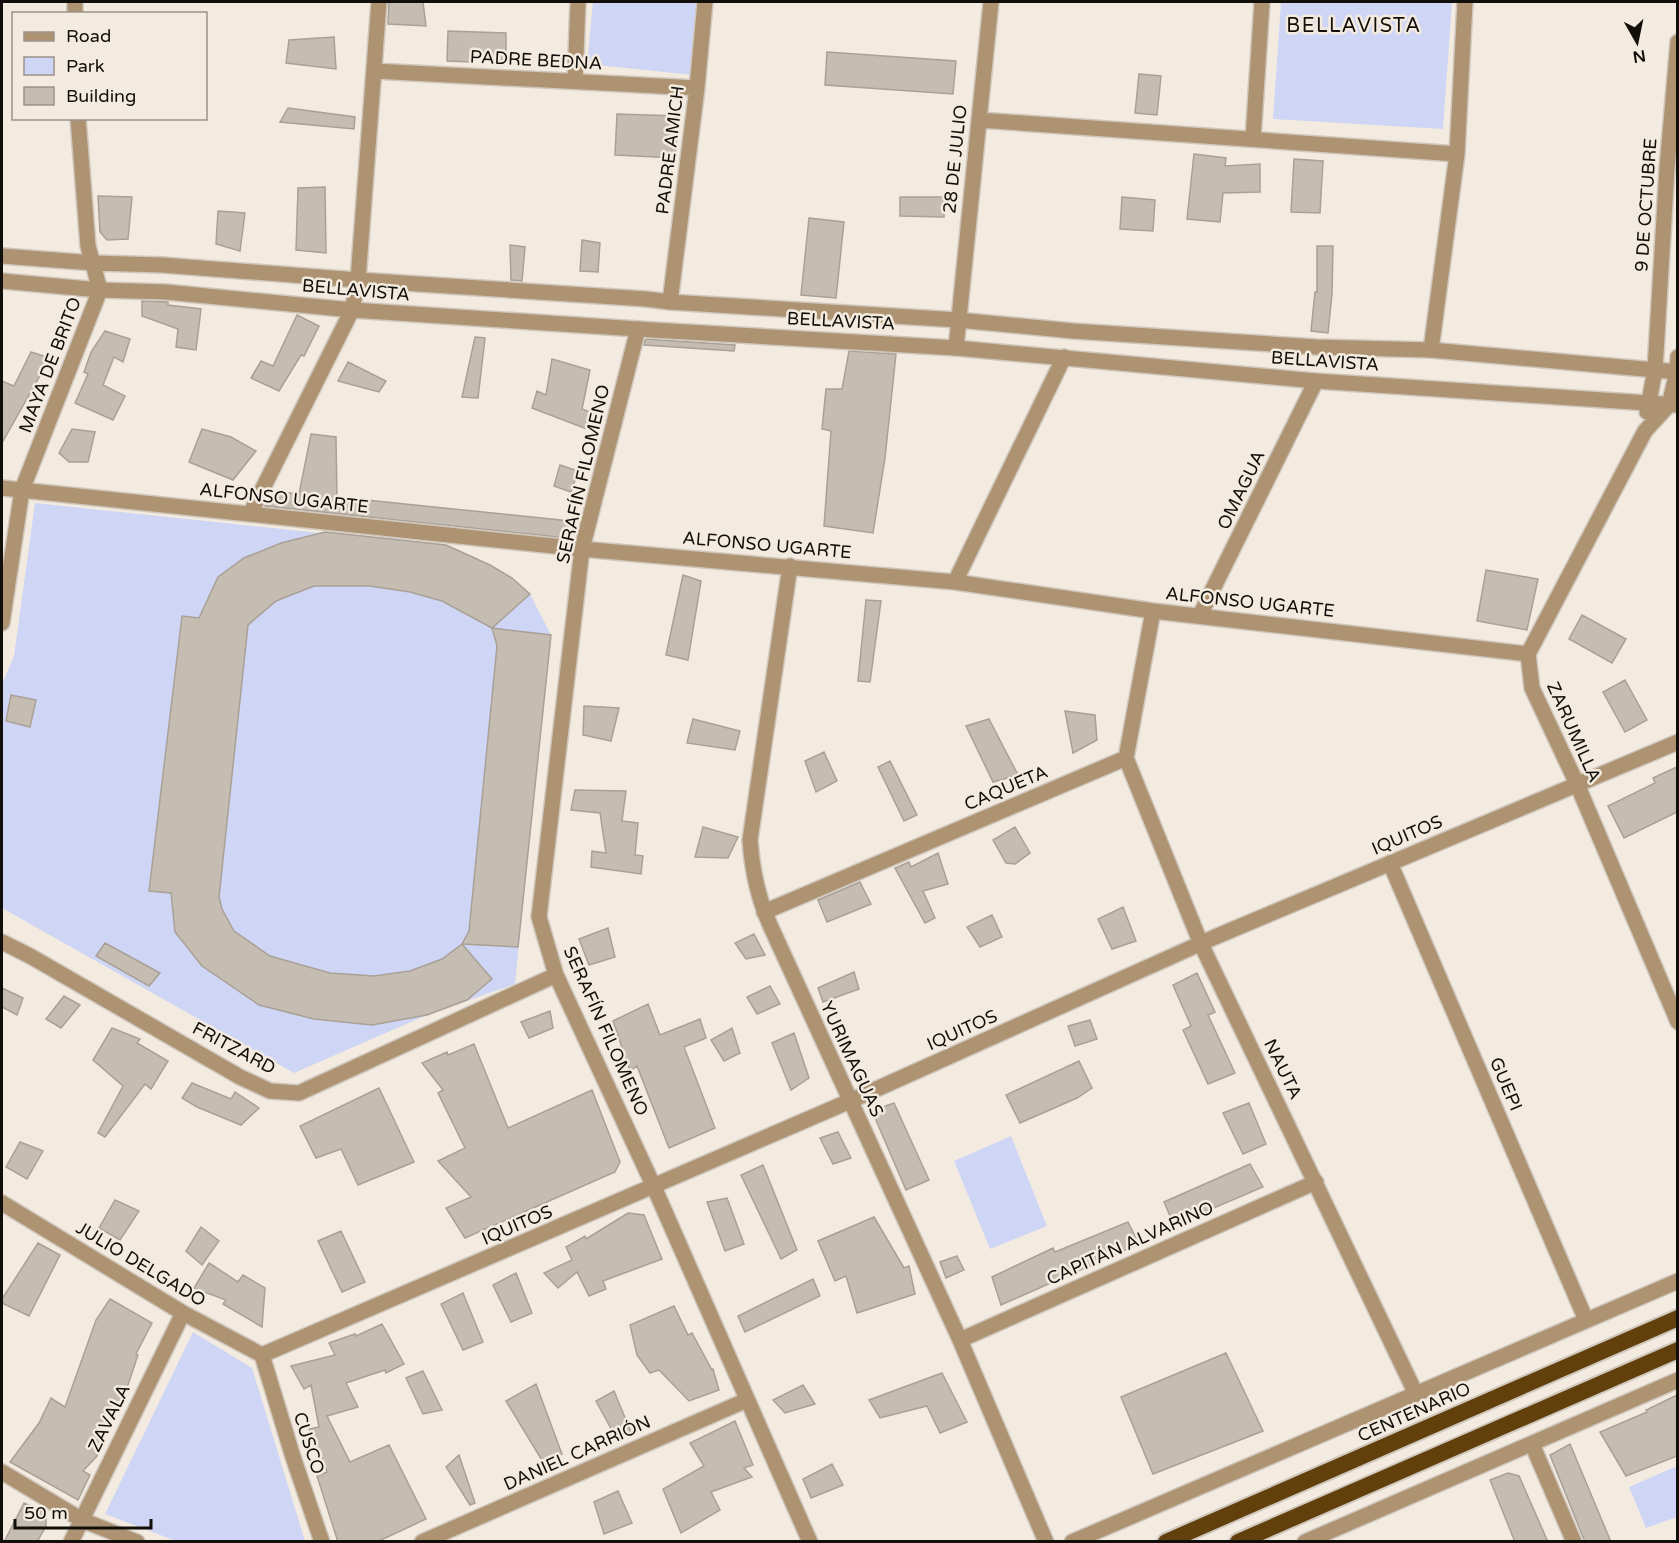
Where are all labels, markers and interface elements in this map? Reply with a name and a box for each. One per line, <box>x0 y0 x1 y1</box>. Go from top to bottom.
legend <box>12 12 207 120</box>
north arrow <box>1607 12 1667 72</box>
district label: BELLAVISTA <box>1286 14 1422 38</box>
text: Road <box>66 25 111 47</box>
text: N <box>1631 45 1647 67</box>
street label: PADRE BEDNA <box>469 46 603 74</box>
text: Park <box>66 55 105 77</box>
text: Building <box>66 85 136 107</box>
street label: PADRE AMICH <box>651 85 689 215</box>
street label: 28 DE JULIO <box>938 104 972 214</box>
street label: 9 DE OCTUBRE <box>1630 137 1662 273</box>
street label: BELLAVISTA <box>301 274 411 306</box>
street label: MAYA DE BRITO <box>14 294 86 436</box>
street label: BELLAVISTA <box>786 307 896 335</box>
street label: BELLAVISTA <box>1270 346 1380 376</box>
street label: SERAFÍN FILOMENO <box>552 382 614 566</box>
street label: OMAGUA <box>1212 447 1270 533</box>
street label: ALFONSO UGARTE <box>198 478 370 518</box>
street label: ALFONSO UGARTE <box>681 527 853 563</box>
street label: ALFONSO UGARTE <box>1164 582 1336 622</box>
street label: ZARUMILLA <box>1542 678 1606 786</box>
street label: CAQUETA <box>961 761 1051 815</box>
street label: IQUITOS <box>1368 810 1446 860</box>
street label: SERAFÍN FILOMENO <box>559 943 653 1119</box>
street label: YURIMAGUAS <box>816 998 888 1120</box>
street label: IQUITOS <box>923 1005 1001 1055</box>
street label: FRITZARD <box>189 1017 279 1079</box>
street label: NAUTA <box>1259 1035 1307 1103</box>
street label: GUEPI <box>1485 1054 1527 1114</box>
street label: CAPITÁN ALVARINO <box>1043 1196 1217 1290</box>
street label: IQUITOS <box>478 1200 556 1250</box>
street label: JULIO DELGADO <box>72 1217 210 1311</box>
street label: CENTENARIO <box>1354 1377 1474 1447</box>
street label: ZAVALA <box>83 1381 135 1455</box>
street label: CUSCO <box>289 1409 329 1477</box>
street label: DANIEL CARRIÓN <box>500 1411 654 1495</box>
scale bar <box>15 1492 152 1530</box>
text: 50 m <box>24 1502 68 1524</box>

